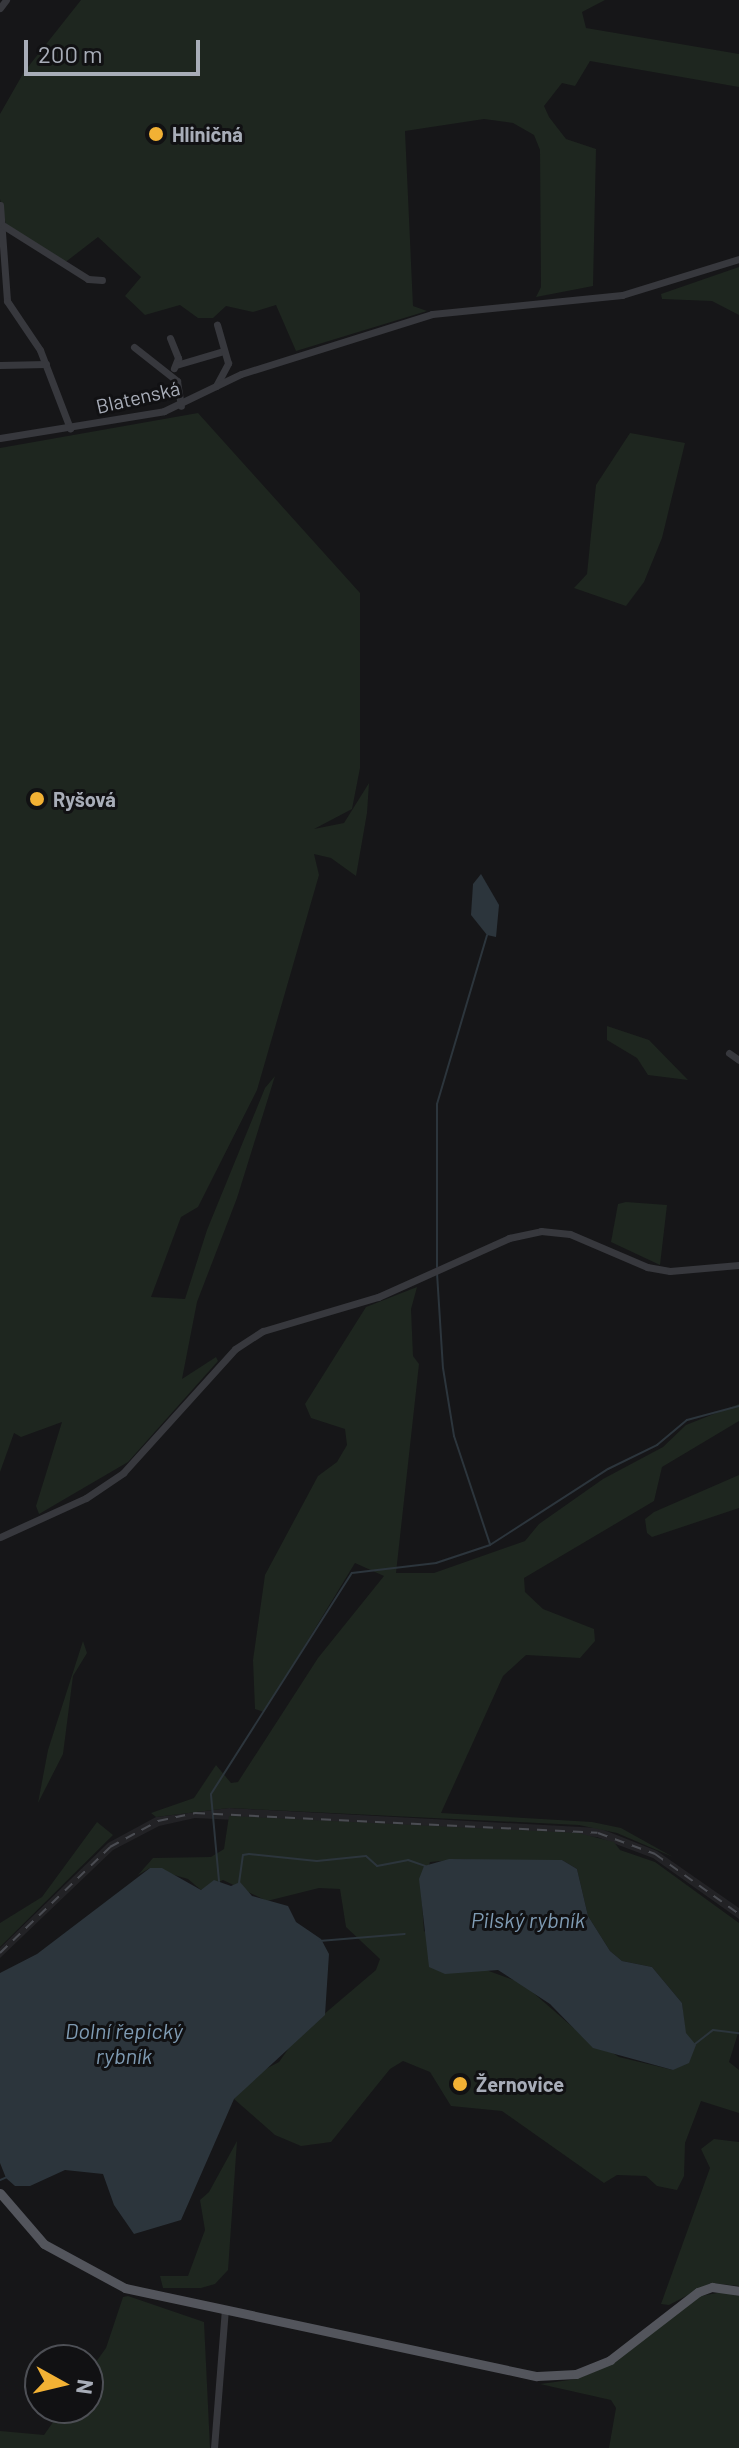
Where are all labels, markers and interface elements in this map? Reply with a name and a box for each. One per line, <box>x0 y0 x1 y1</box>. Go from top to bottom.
scale bar <box>28 24 204 74</box>
text: 200 m <box>38 39 103 68</box>
place label: Hliničná <box>172 122 243 146</box>
marker: Hliničná <box>147 125 165 143</box>
street label: Blatenská <box>94 376 182 418</box>
place label: Ryšová <box>53 787 116 811</box>
marker: Ryšová <box>28 790 46 808</box>
water label: Pilský rybník <box>471 1907 585 1933</box>
water label: Dolní řepický rybník <box>65 2017 183 2068</box>
place label: Žernovice <box>476 2072 564 2096</box>
marker: Žernovice <box>451 2075 469 2093</box>
north arrow <box>24 2344 104 2424</box>
text: N <box>72 2378 100 2396</box>

